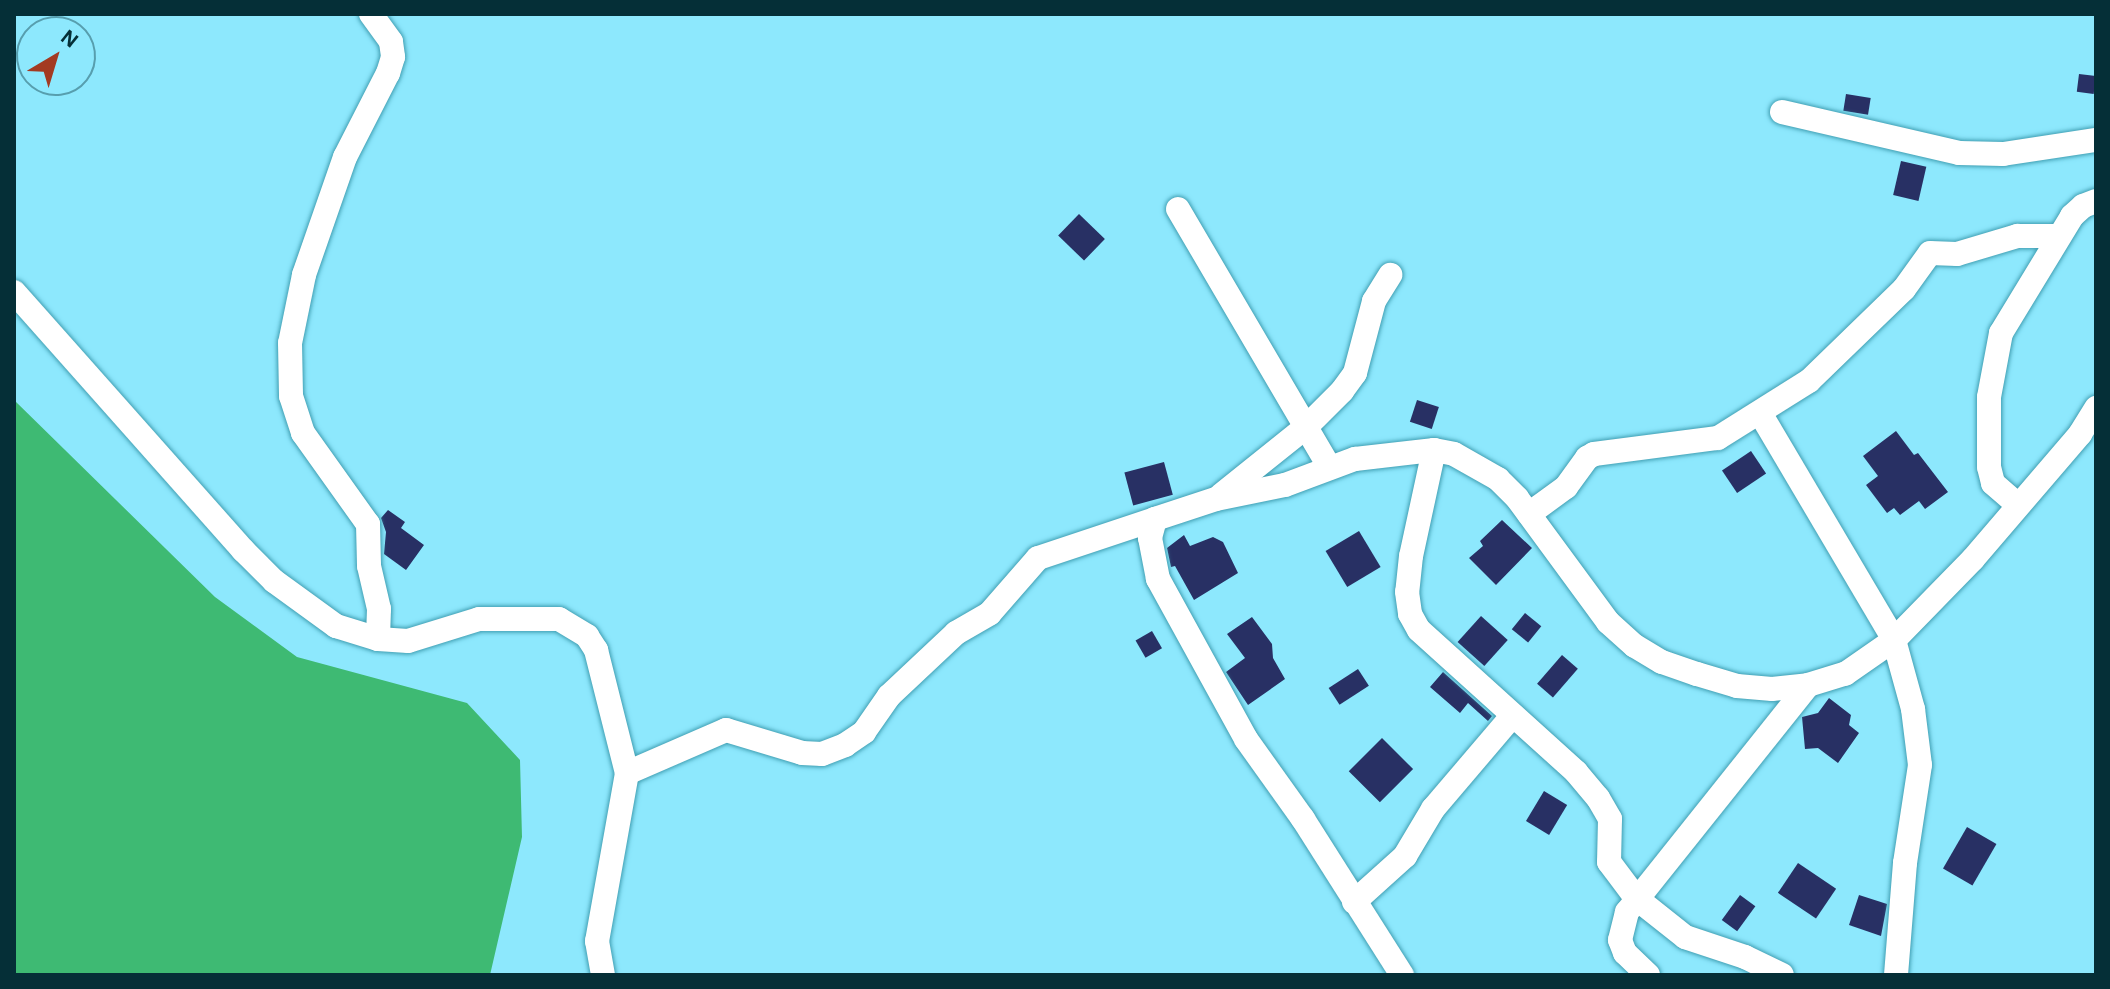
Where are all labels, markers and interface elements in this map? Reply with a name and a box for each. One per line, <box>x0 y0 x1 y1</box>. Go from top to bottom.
north arrow <box>16 16 96 96</box>
text: N <box>57 25 82 52</box>

